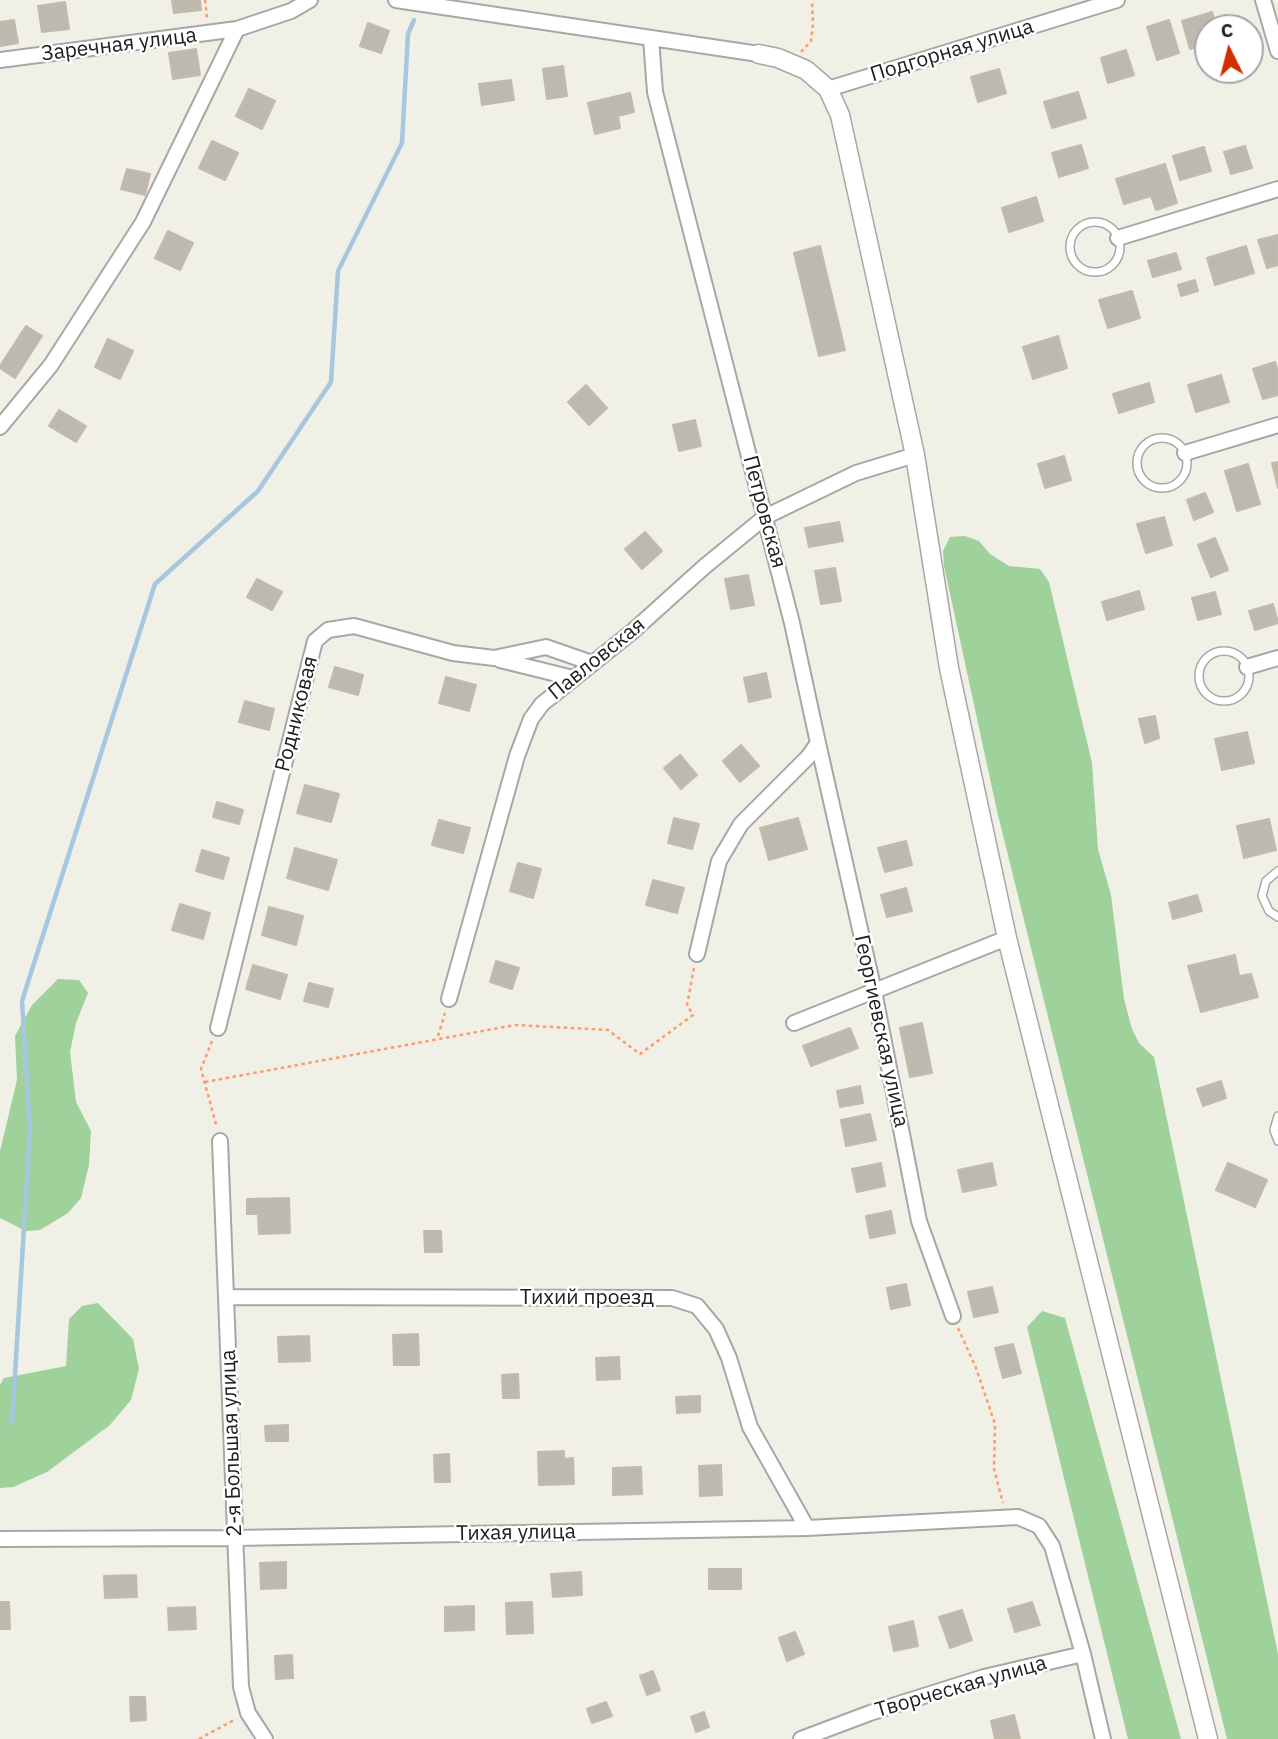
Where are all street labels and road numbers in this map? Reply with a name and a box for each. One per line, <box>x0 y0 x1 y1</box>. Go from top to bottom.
street label: Подгорная улица <box>867 14 1037 88</box>
street label: Заречная улица <box>40 23 198 67</box>
street label: Петровская <box>737 453 791 571</box>
street label: Павловская <box>544 612 650 706</box>
street label: Родниковая <box>270 654 324 774</box>
street label: Георгиевская улица <box>848 932 914 1130</box>
street label: Тихий проезд <box>520 1285 654 1311</box>
street label: 2-я Большая улица <box>216 1349 248 1537</box>
street label: Тихая улица <box>456 1519 576 1547</box>
street label: Творческая улица <box>872 1650 1050 1724</box>

